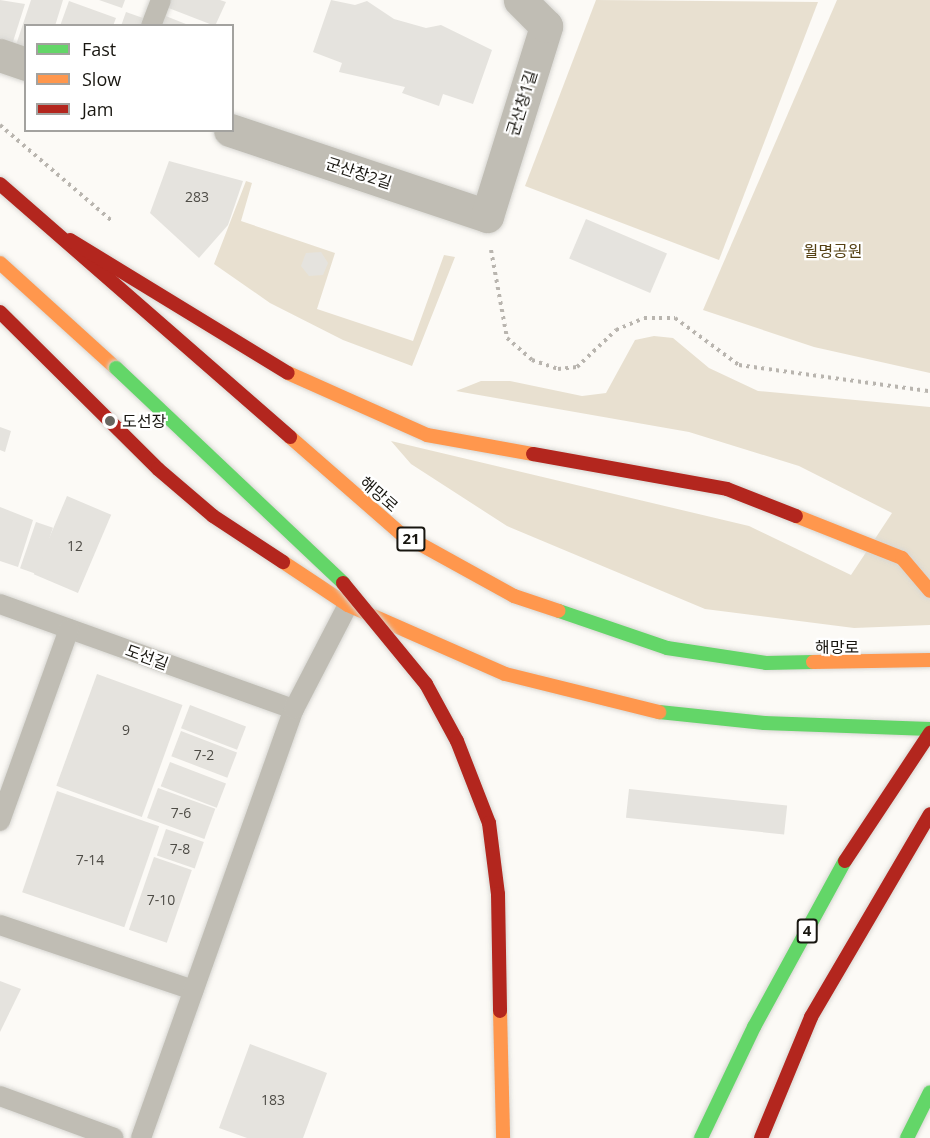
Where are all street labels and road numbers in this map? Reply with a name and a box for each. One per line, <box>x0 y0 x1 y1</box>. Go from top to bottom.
street label: 군산창1길 <box>503 68 541 138</box>
street label: 군산창2길 <box>324 153 394 193</box>
street label: 해망로 <box>356 472 402 516</box>
road number: 21 <box>396 527 426 551</box>
street label: 해망로 <box>815 637 859 657</box>
street label: 도선길 <box>123 640 171 674</box>
road number: 4 <box>796 919 818 943</box>

